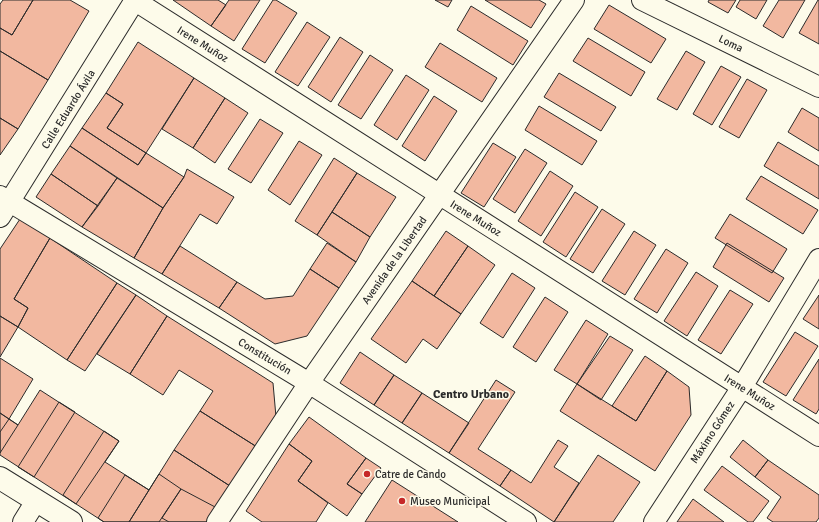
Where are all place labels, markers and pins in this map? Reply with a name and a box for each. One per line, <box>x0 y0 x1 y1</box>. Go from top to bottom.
place label: Catre de Cando <box>375 468 446 481</box>
marker: Catre de Cando <box>362 469 372 479</box>
place label: Museo Municipal <box>410 495 490 508</box>
marker: Museo Municipal <box>397 496 407 506</box>

